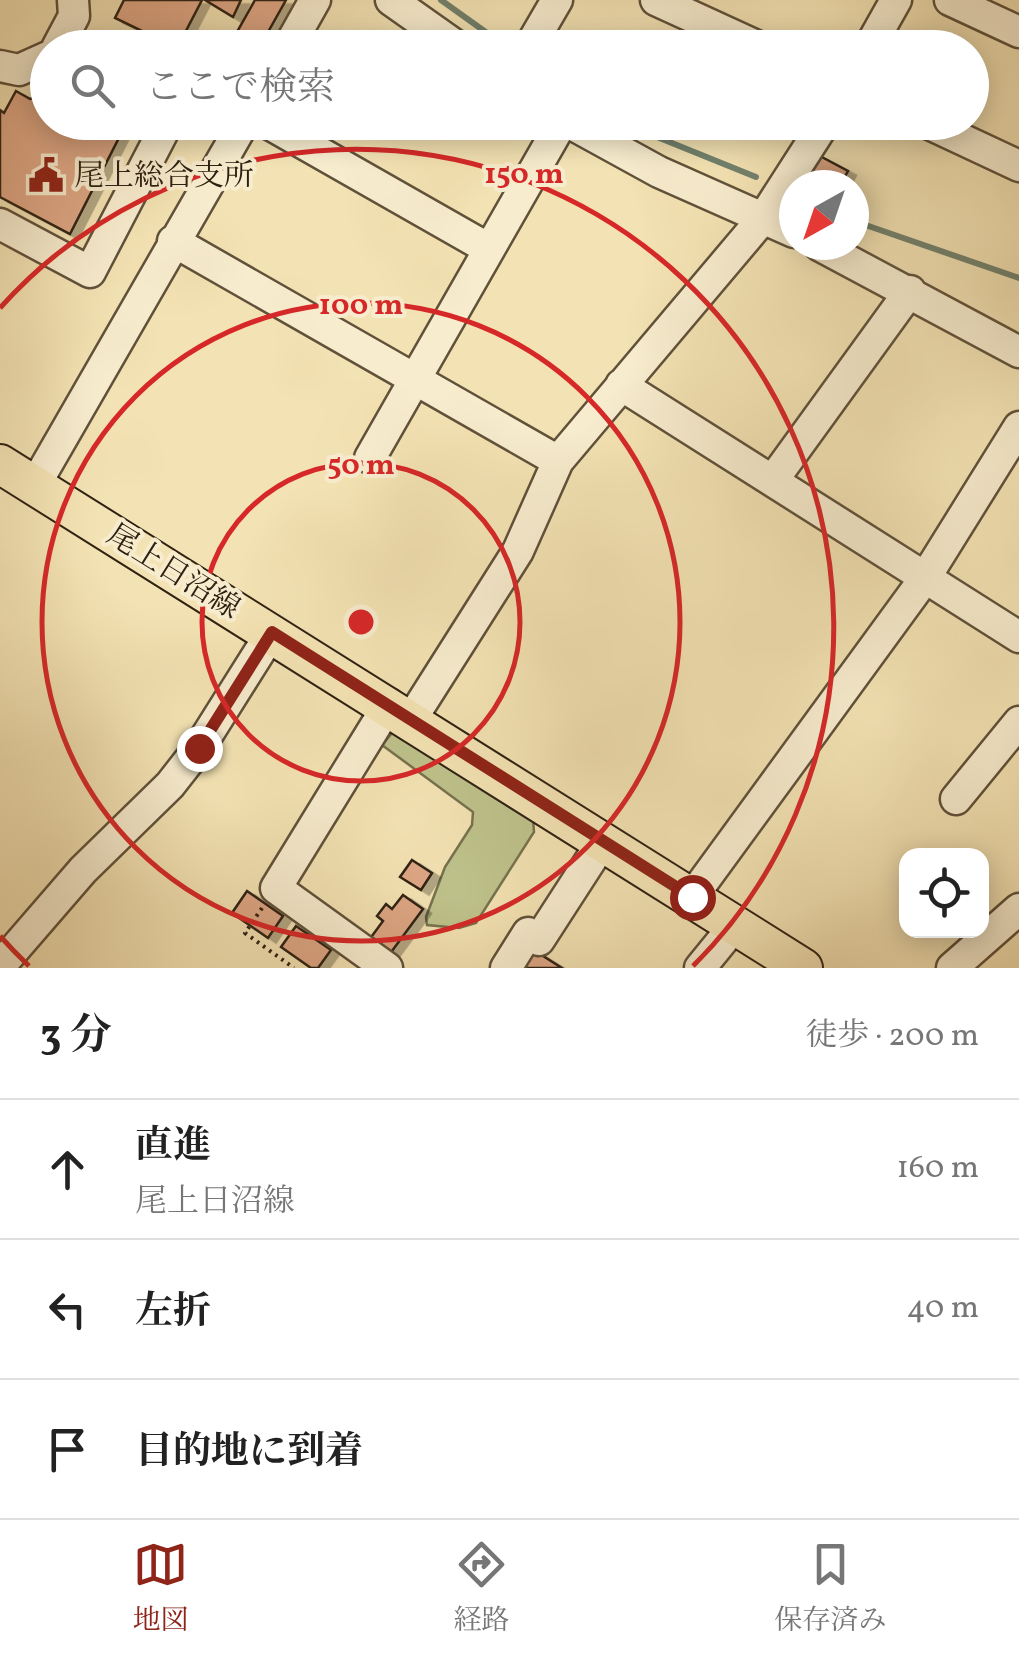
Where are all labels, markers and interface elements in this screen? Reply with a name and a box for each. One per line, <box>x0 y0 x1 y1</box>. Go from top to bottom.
search box <box>30 30 989 140</box>
icon: search <box>65 58 120 113</box>
text: ここで検索 <box>145 63 335 116</box>
text: 150 m <box>484 154 564 196</box>
public building icon: 尾上総合支所 <box>27 156 65 194</box>
place label: 尾上総合支所 <box>74 156 254 198</box>
north arrow <box>779 170 869 260</box>
text: 100 m <box>319 285 403 327</box>
text: 50 m <box>327 445 395 487</box>
street label: 尾上日沼線 <box>98 515 248 630</box>
centre of rings <box>343 604 379 640</box>
route end <box>177 726 223 772</box>
map controls <box>899 848 989 938</box>
button: locate <box>899 848 989 938</box>
route start <box>670 875 716 921</box>
text: 3 分 <box>40 1008 112 1067</box>
text: 徒歩 · 200 m <box>805 1015 979 1059</box>
text: 直進 <box>135 1121 211 1174</box>
icon: ahead <box>40 1142 95 1197</box>
text: 160 m <box>896 1147 979 1191</box>
text: 尾上日沼線 <box>135 1181 295 1225</box>
icon: left <box>40 1282 95 1337</box>
text: 左折 <box>135 1287 211 1340</box>
text: 40 m <box>907 1287 979 1331</box>
icon: arrive <box>40 1422 95 1477</box>
text: 目的地に到着 <box>135 1427 363 1480</box>
tab: 地図 <box>132 1537 189 1641</box>
tab: 経路 <box>453 1537 510 1641</box>
tab: 保存済み <box>774 1537 887 1641</box>

